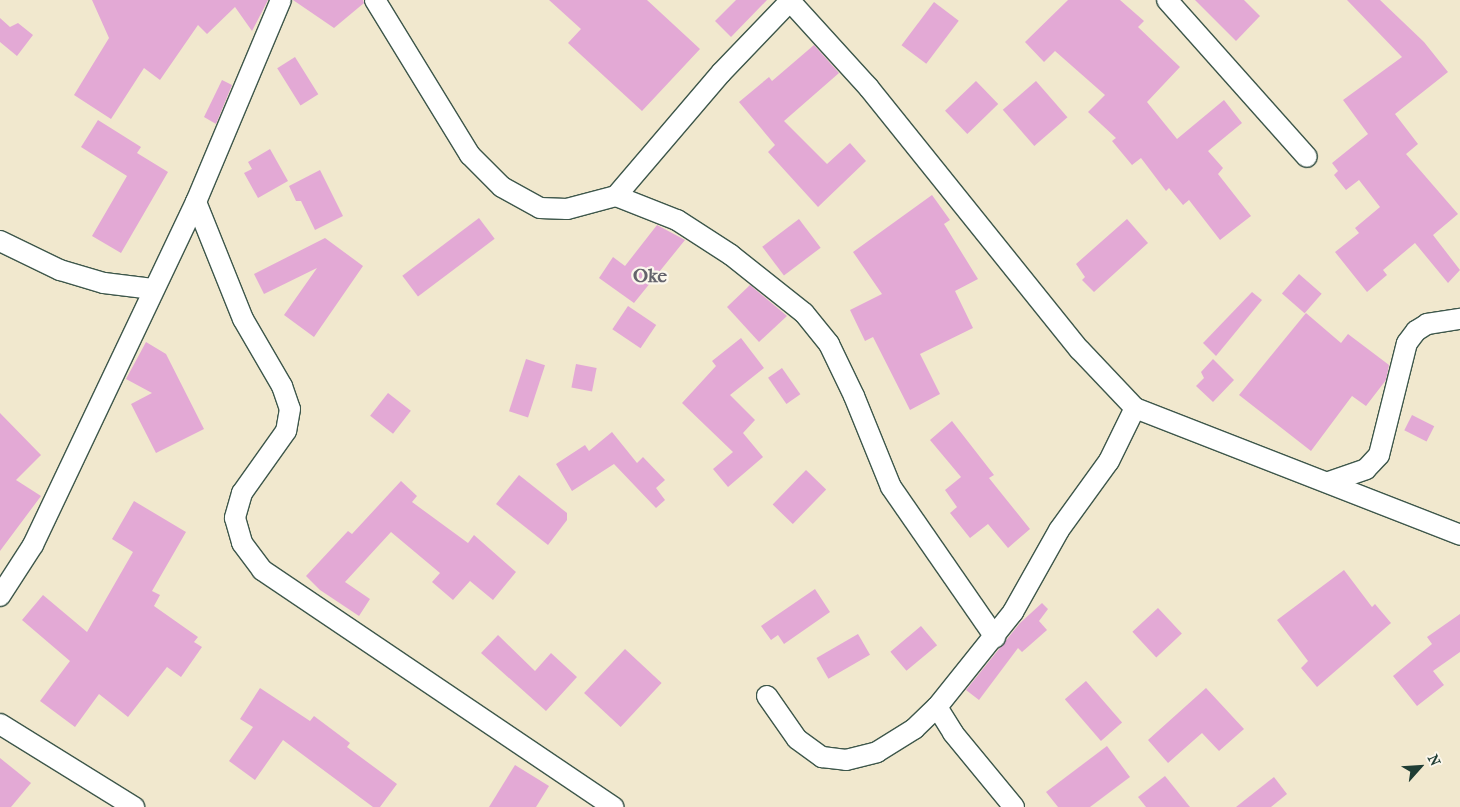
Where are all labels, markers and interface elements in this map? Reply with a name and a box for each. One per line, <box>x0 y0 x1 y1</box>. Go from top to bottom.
district label: Oke <box>633 266 667 288</box>
north arrow <box>1395 742 1445 792</box>
text: N <box>1424 752 1444 769</box>

